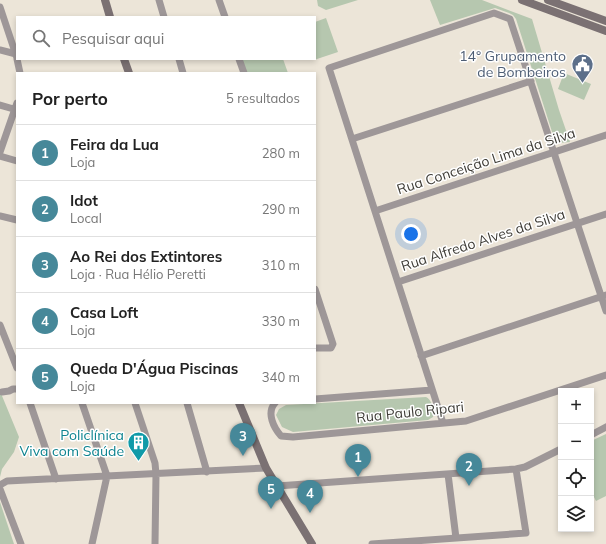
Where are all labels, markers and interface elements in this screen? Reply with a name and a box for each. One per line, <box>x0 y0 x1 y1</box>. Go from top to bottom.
search box <box>16 16 316 60</box>
icon: search <box>30 27 52 49</box>
text: Pesquisar aqui <box>62 29 164 48</box>
place label: 14° Grupamento de Bombeiros <box>459 47 566 81</box>
public building icon: 14° Grupamento de Bombeiros <box>569 51 595 84</box>
text: Por perto <box>32 88 108 109</box>
text: 5 resultados <box>226 90 300 106</box>
street label: Rua Conceição Lima da Silva <box>394 124 578 198</box>
text: Feira da Lua <box>70 135 159 154</box>
text: 1 <box>41 145 49 161</box>
text: 280 m <box>262 145 300 161</box>
text: Loja <box>70 154 95 170</box>
text: Idot <box>70 191 98 210</box>
text: 2 <box>41 201 49 217</box>
text: 290 m <box>262 201 300 217</box>
street label: Rua Alfredo Alves da Silva <box>399 205 567 275</box>
text: Local <box>70 210 102 226</box>
your location <box>401 224 421 244</box>
text: Ao Rei dos Extintores <box>70 247 222 266</box>
text: 3 <box>41 257 49 273</box>
text: 310 m <box>262 257 300 273</box>
text: Loja · Rua Hélio Peretti <box>70 266 206 282</box>
text: Casa Loft <box>70 303 138 322</box>
text: 4 <box>41 313 49 329</box>
text: 330 m <box>262 313 300 329</box>
text: Loja <box>70 322 95 338</box>
text: Queda D'Água Piscinas <box>70 359 238 378</box>
text: 5 <box>41 369 49 385</box>
text: 340 m <box>262 369 300 385</box>
text: Loja <box>70 378 95 394</box>
map controls <box>558 388 594 532</box>
button: + <box>558 388 594 424</box>
street label: Rua Paulo Ripari <box>355 397 465 427</box>
pin: 3 <box>230 423 256 456</box>
button: − <box>558 424 594 460</box>
place label: Policlínica Viva com Saúde <box>20 426 124 460</box>
building icon: Policlínica Viva com Saúde <box>126 430 152 463</box>
pin: 1 <box>345 444 371 477</box>
pin: 2 <box>456 453 482 486</box>
button: locate <box>558 460 594 496</box>
pin: 5 <box>258 476 284 509</box>
pin: 4 <box>297 480 323 513</box>
button: layers <box>558 496 594 532</box>

